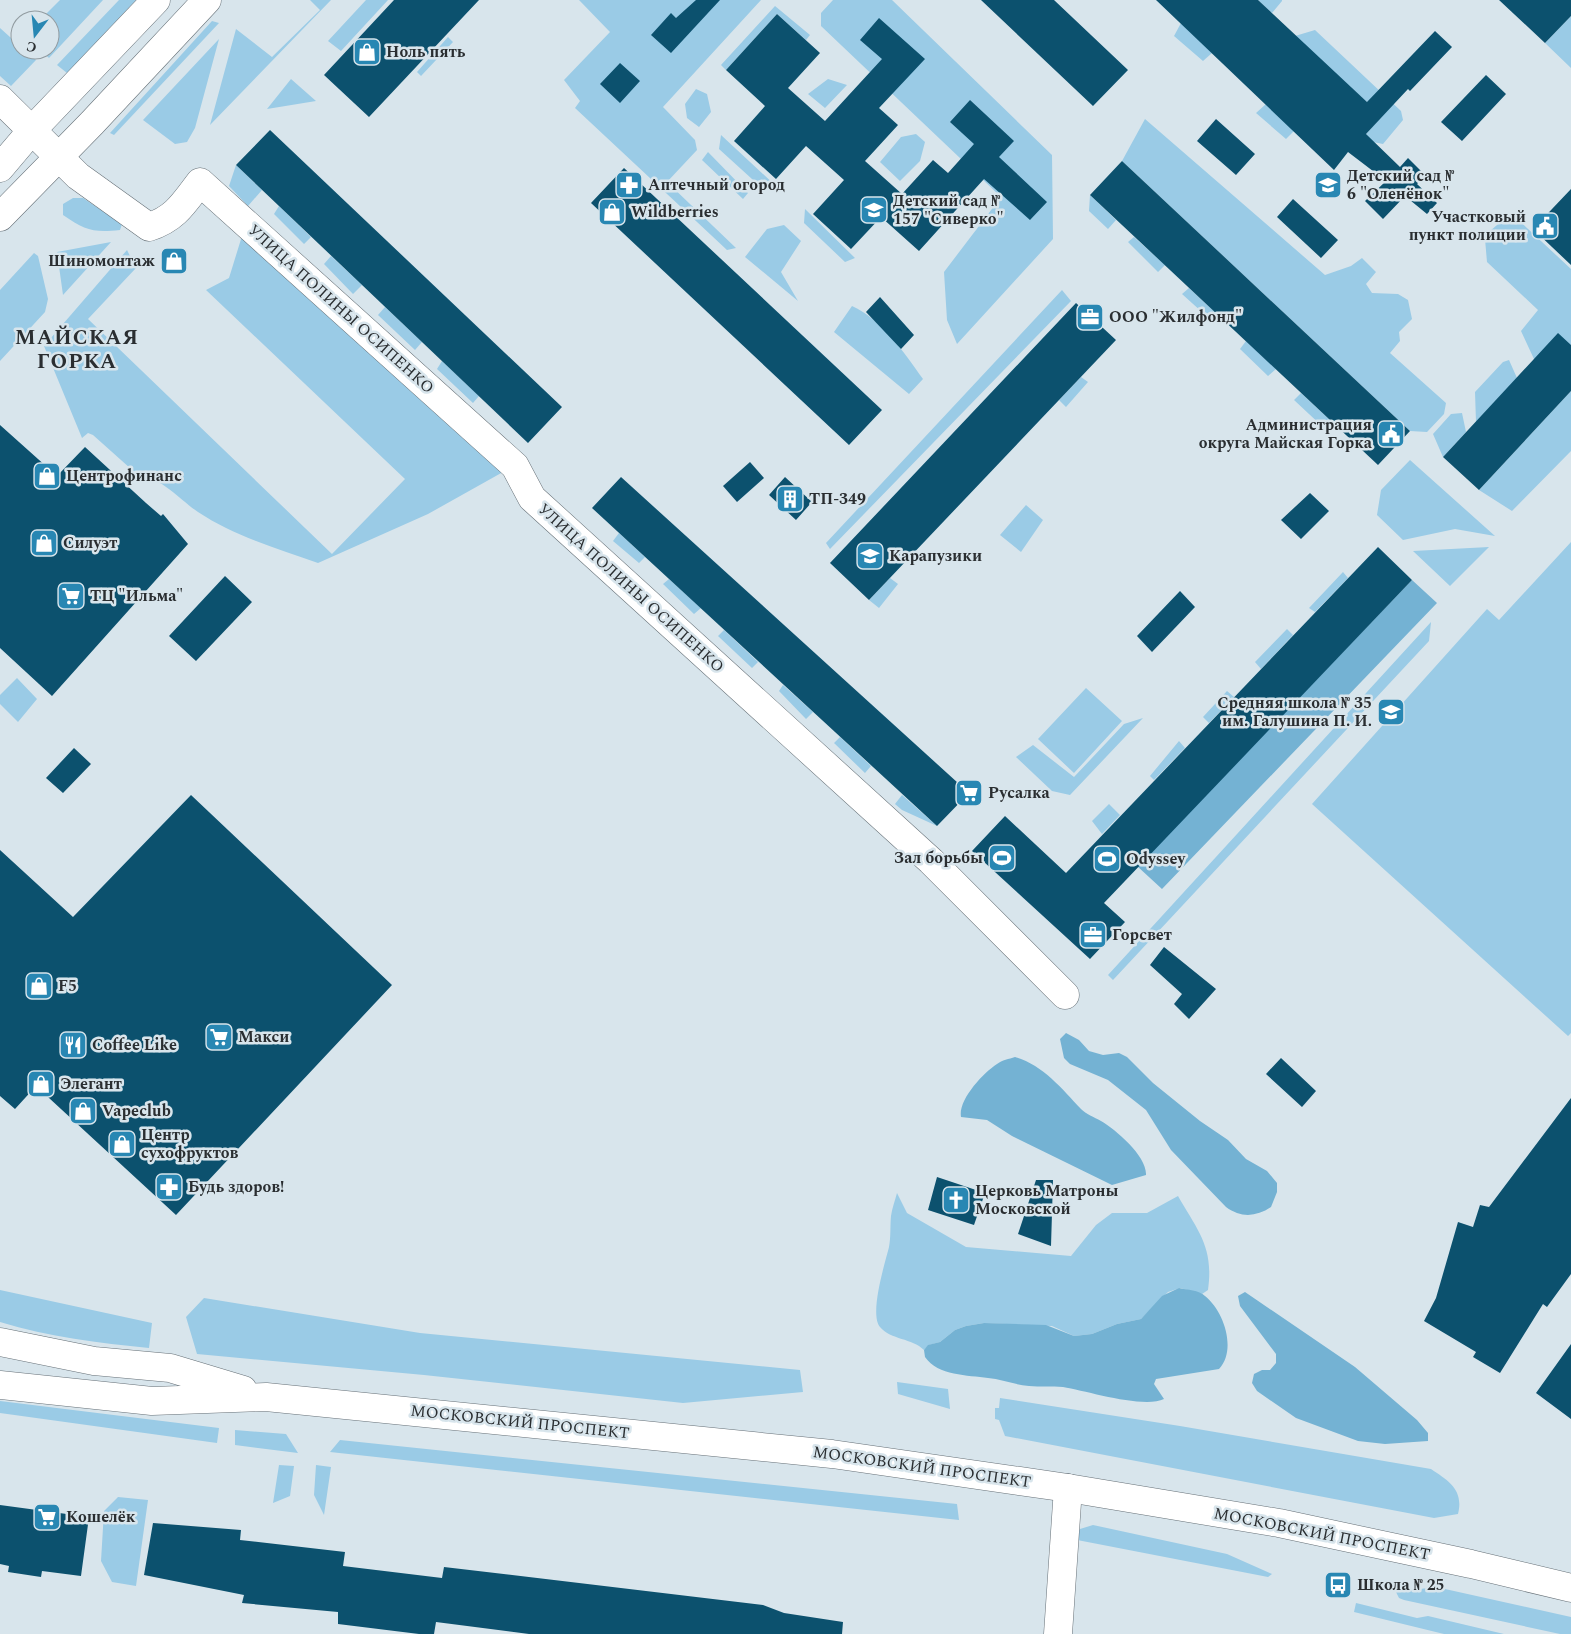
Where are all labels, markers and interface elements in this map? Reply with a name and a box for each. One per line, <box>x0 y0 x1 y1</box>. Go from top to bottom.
north arrow <box>10 10 60 60</box>
text: С <box>24 36 39 58</box>
shop icon: Ноль пять <box>352 37 382 67</box>
place label: Ноль пять <box>386 40 466 64</box>
place label: Детский сад № 6 "Оленёнок" <box>1347 164 1454 206</box>
pharmacy icon: Аптечный огород <box>614 170 644 200</box>
school or university icon: Детский сад № 6 "Оленёнок" <box>1313 170 1343 200</box>
place label: Аптечный огород <box>648 173 785 197</box>
place label: Детский сад № 157 "Сиверко" <box>893 189 1004 231</box>
school or university icon: Детский сад № 157 "Сиверко" <box>859 195 889 225</box>
shop icon: Wildberries <box>597 197 627 227</box>
place label: Wildberries <box>631 200 719 224</box>
place label: Участковый пункт полиции <box>1409 205 1526 247</box>
public building icon: Участковый пункт полиции <box>1530 211 1560 241</box>
street label: УЛИЦА ПОЛИНЫ ОСИПЕНКО <box>243 219 439 399</box>
shop icon: Шиномонтаж <box>159 246 189 276</box>
place label: Шиномонтаж <box>48 249 156 273</box>
office icon: ООО "Жилфонд" <box>1075 302 1105 332</box>
place label: ООО "Жилфонд" <box>1109 305 1242 329</box>
district label: МАЙСКАЯ ГОРКА <box>15 322 139 378</box>
place label: Администрация округа Майская Горка <box>1199 413 1373 455</box>
public building icon: Администрация округа Майская Горка <box>1376 419 1406 449</box>
shop icon: Центрофинанс <box>32 461 62 491</box>
place label: Центрофинанс <box>66 464 182 488</box>
building icon: ТП-349 <box>775 484 805 514</box>
place label: ТП-349 <box>809 487 866 511</box>
street label: УЛИЦА ПОЛИНЫ ОСИПЕНКО <box>533 498 729 678</box>
shop icon: Силуэт <box>29 528 59 558</box>
place label: Силуэт <box>63 531 117 555</box>
school or university icon: Карапузики <box>855 541 885 571</box>
place label: Карапузики <box>889 544 982 568</box>
supermarket icon: ТЦ "Ильма" <box>56 581 86 611</box>
place label: ТЦ "Ильма" <box>90 584 183 608</box>
place label: Средняя школа № 35 им. Галушина П. И. <box>1217 691 1372 733</box>
school or university icon: Средняя школа № 35 им. Галушина П. И. <box>1376 697 1406 727</box>
supermarket icon: Русалка <box>954 778 984 808</box>
place label: Русалка <box>988 781 1051 805</box>
sports icon: Зал борьбы <box>987 843 1017 873</box>
sports icon: Odyssey <box>1092 844 1122 874</box>
place label: Зал борьбы <box>894 846 983 870</box>
place label: Odyssey <box>1126 847 1187 871</box>
office icon: Горсвет <box>1078 920 1108 950</box>
place label: Горсвет <box>1112 923 1172 947</box>
shop icon: F5 <box>24 971 54 1001</box>
place label: F5 <box>58 974 77 998</box>
supermarket icon: Макси <box>204 1022 234 1052</box>
place label: Макси <box>238 1025 289 1049</box>
restaurant icon: Coffee Like <box>58 1030 88 1060</box>
place label: Coffee Like <box>92 1033 177 1057</box>
shop icon: Элегант <box>26 1069 56 1099</box>
place label: Элегант <box>60 1072 122 1096</box>
shop icon: Vapeclub <box>68 1096 98 1126</box>
place label: Vapeclub <box>102 1099 171 1123</box>
place label: Центр сухофруктов <box>141 1123 239 1165</box>
shop icon: Центр сухофруктов <box>107 1129 137 1159</box>
pharmacy icon: Будь здоров! <box>154 1172 184 1202</box>
place label: Будь здоров! <box>188 1175 284 1199</box>
place label: Церковь Матроны Московской <box>975 1179 1119 1221</box>
church icon: Церковь Матроны Московской <box>941 1185 971 1215</box>
street label: МОСКОВСКИЙ ПРОСПЕКТ <box>409 1399 631 1445</box>
street label: МОСКОВСКИЙ ПРОСПЕКТ <box>811 1440 1033 1494</box>
street label: МОСКОВСКИЙ ПРОСПЕКТ <box>1212 1501 1432 1567</box>
supermarket icon: Кошелёк <box>32 1502 62 1532</box>
place label: Кошелёк <box>66 1505 136 1529</box>
bus stop icon: Школа № 25 <box>1323 1570 1353 1600</box>
place label: Школа № 25 <box>1357 1573 1445 1597</box>

